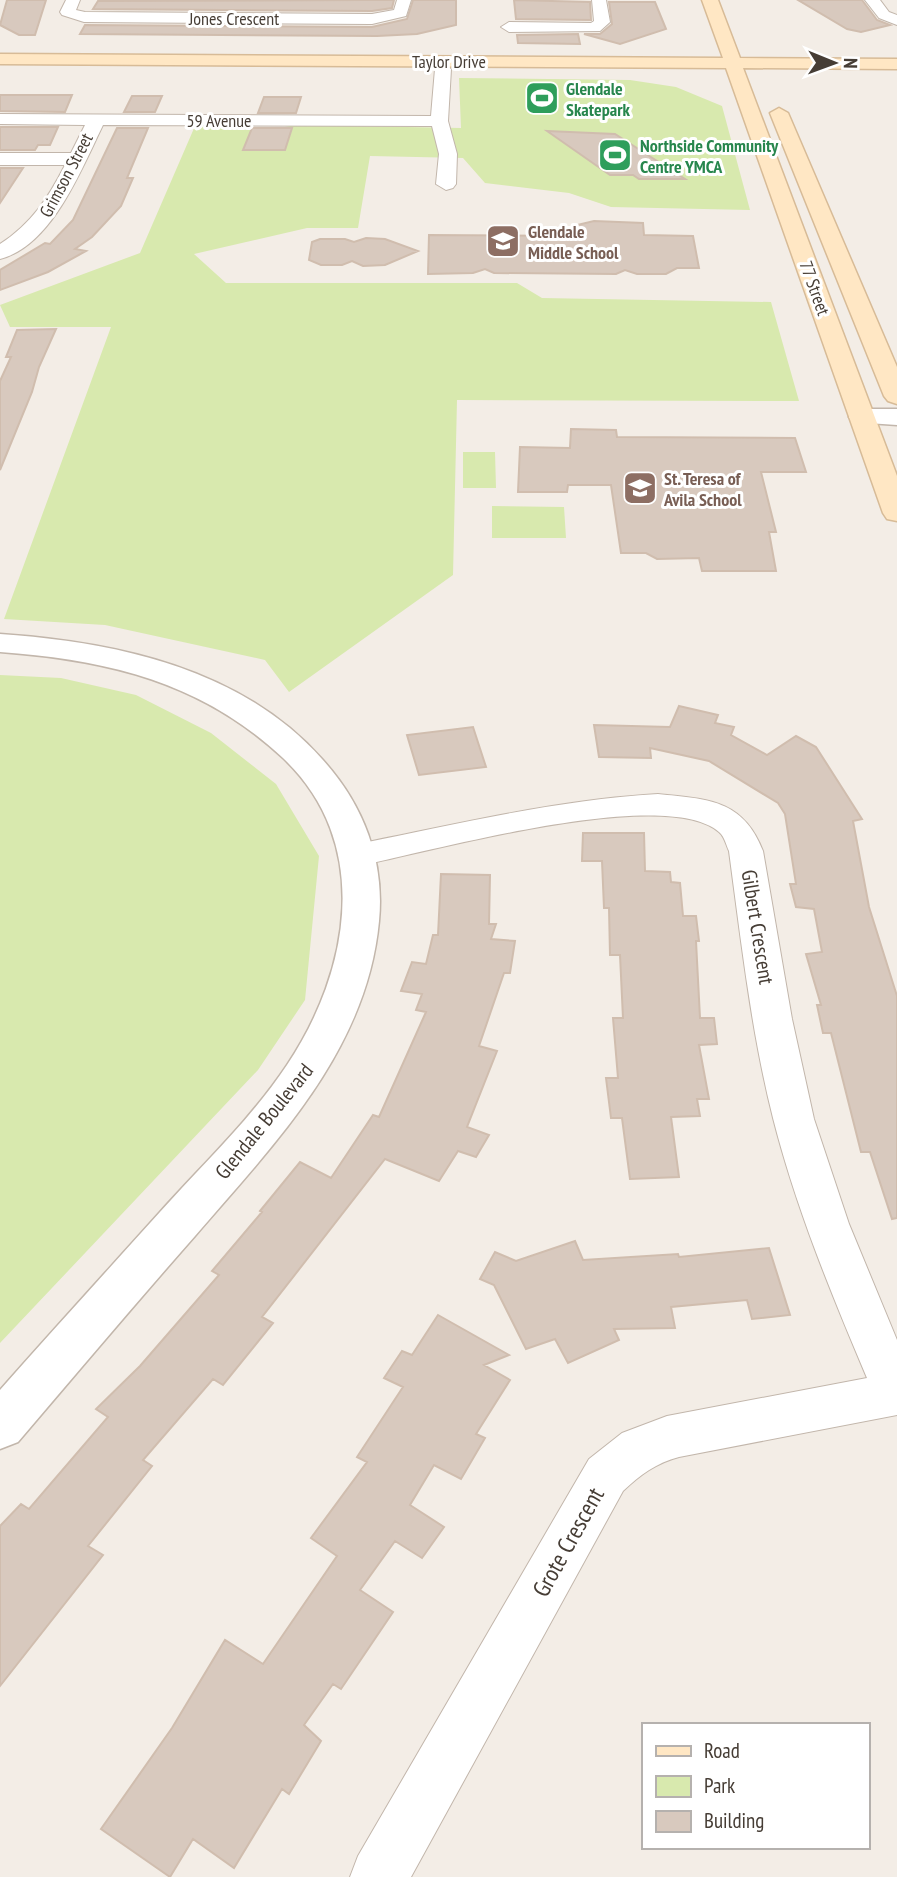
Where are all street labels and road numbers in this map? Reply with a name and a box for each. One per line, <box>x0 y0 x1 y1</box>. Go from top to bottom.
street label: Jones Crescent <box>188 7 279 30</box>
street label: Taylor Drive <box>412 50 486 73</box>
street label: 59 Avenue <box>186 109 252 132</box>
street label: Grimson Street <box>34 129 98 221</box>
street label: 77 Street <box>795 258 835 319</box>
street label: Gilbert Crescent <box>736 868 780 986</box>
street label: Glendale Boulevard <box>209 1058 319 1184</box>
street label: Grote Crescent <box>525 1481 611 1602</box>

